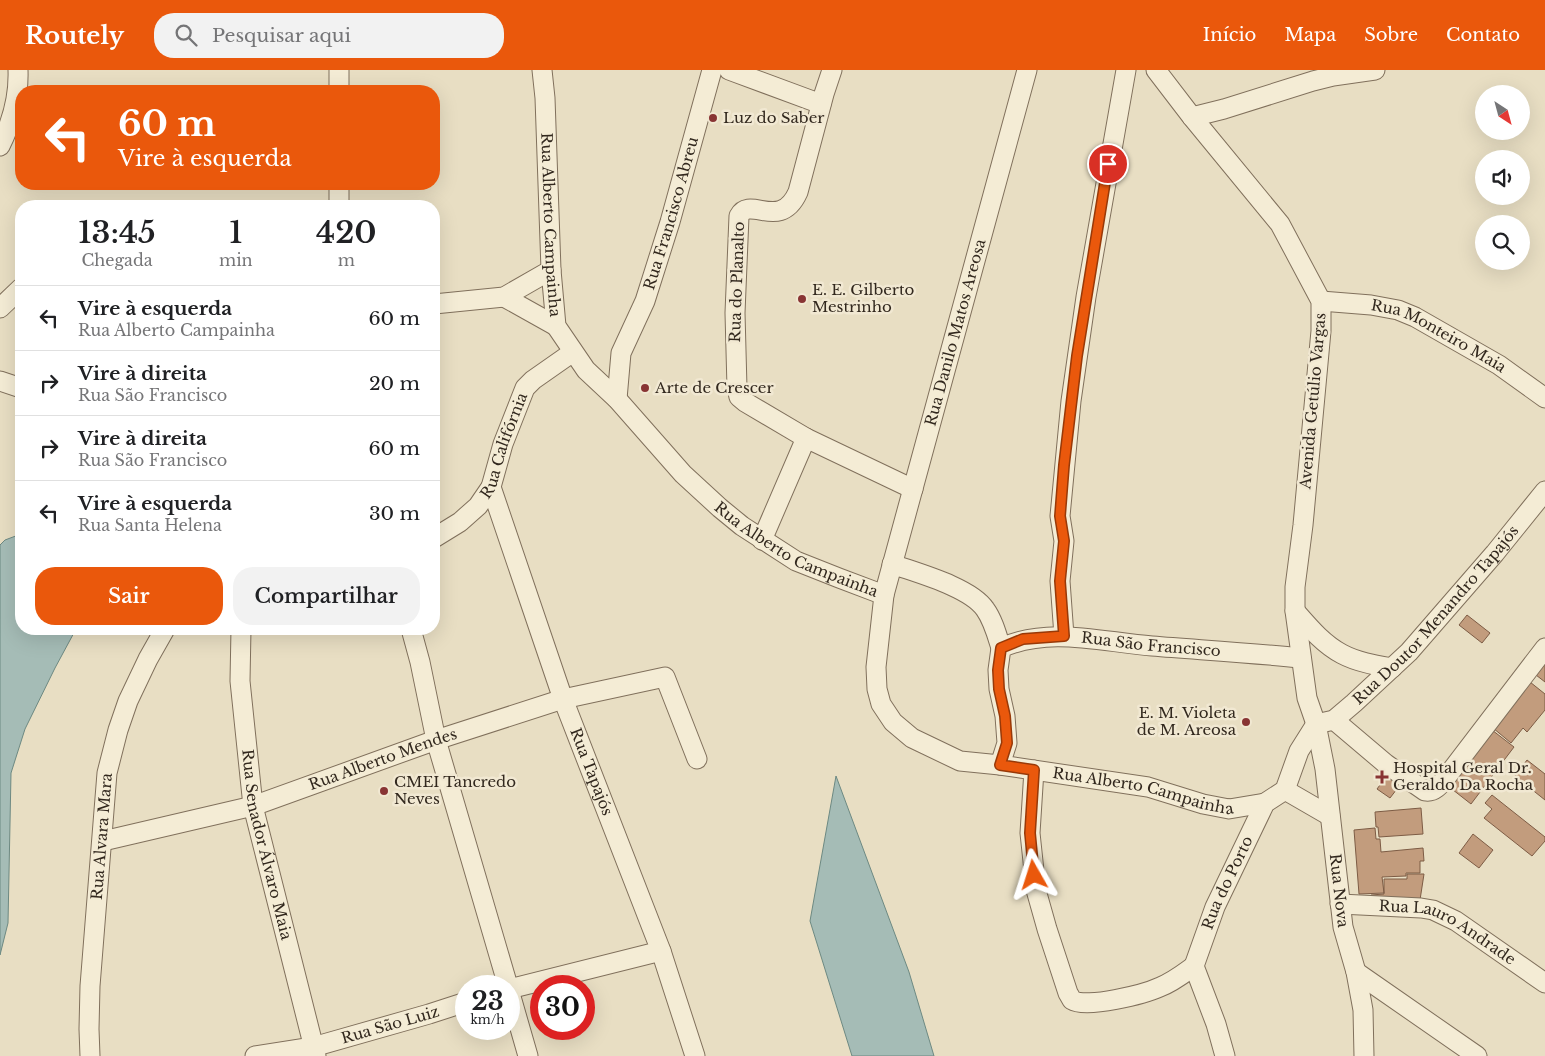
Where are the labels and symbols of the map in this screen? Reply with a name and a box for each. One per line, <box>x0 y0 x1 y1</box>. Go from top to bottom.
north arrow <box>1475 85 1530 140</box>
place label: Luz do Saber <box>723 108 825 127</box>
marker: Luz do Saber <box>707 112 719 124</box>
street label: Rua Alberto Campainha <box>537 132 565 318</box>
street label: Rua Francisco Abreu <box>639 134 702 292</box>
pin <box>1087 143 1129 185</box>
street label: Rua do Planalto <box>725 221 748 343</box>
street label: Rua Danilo Matos Areosa <box>920 236 990 428</box>
place label: E. E. Gilberto Mestrinho <box>812 280 915 316</box>
marker: E. E. Gilberto Mestrinho <box>796 293 808 305</box>
street label: Rua Monteiro Maia <box>1370 295 1511 377</box>
street label: Avenida Getúlio Vargas <box>1295 312 1330 491</box>
place label: Arte de Crescer <box>654 378 774 397</box>
marker: Arte de Crescer <box>639 382 651 394</box>
street label: Rua Califórnia <box>476 389 532 502</box>
street label: Rua Alberto Campainha <box>711 497 882 601</box>
street label: Rua Doutor Menandro Tapajós <box>1349 521 1523 708</box>
street label: Rua São Francisco <box>1080 628 1222 660</box>
place label: E. M. Violeta de M. Areosa <box>1137 703 1237 739</box>
marker: E. M. Violeta de M. Areosa <box>1240 716 1252 728</box>
street label: Rua Alberto Mendes <box>306 724 459 794</box>
street label: Rua Tapajós <box>566 725 617 818</box>
street label: Rua Senador Álvaro Maia <box>238 748 297 942</box>
place label: Hospital Geral Dr. Geraldo Da Rocha <box>1393 758 1534 794</box>
street label: Rua Alberto Campainha <box>1051 763 1235 819</box>
marker: Hospital Geral Dr. Geraldo Da Rocha <box>1375 770 1389 784</box>
street label: Rua Alvara Mara <box>87 772 116 901</box>
place label: CMEI Tancredo Neves <box>394 772 516 808</box>
marker: CMEI Tancredo Neves <box>378 785 390 797</box>
street label: Rua do Porto <box>1198 833 1257 932</box>
position arrow <box>1007 848 1059 900</box>
street label: Rua Nova <box>1326 853 1353 929</box>
street label: Rua Lauro Andrade <box>1378 896 1520 969</box>
speed limit sign: 30 <box>530 975 595 1040</box>
street label: Rua São Luiz <box>339 1001 441 1047</box>

